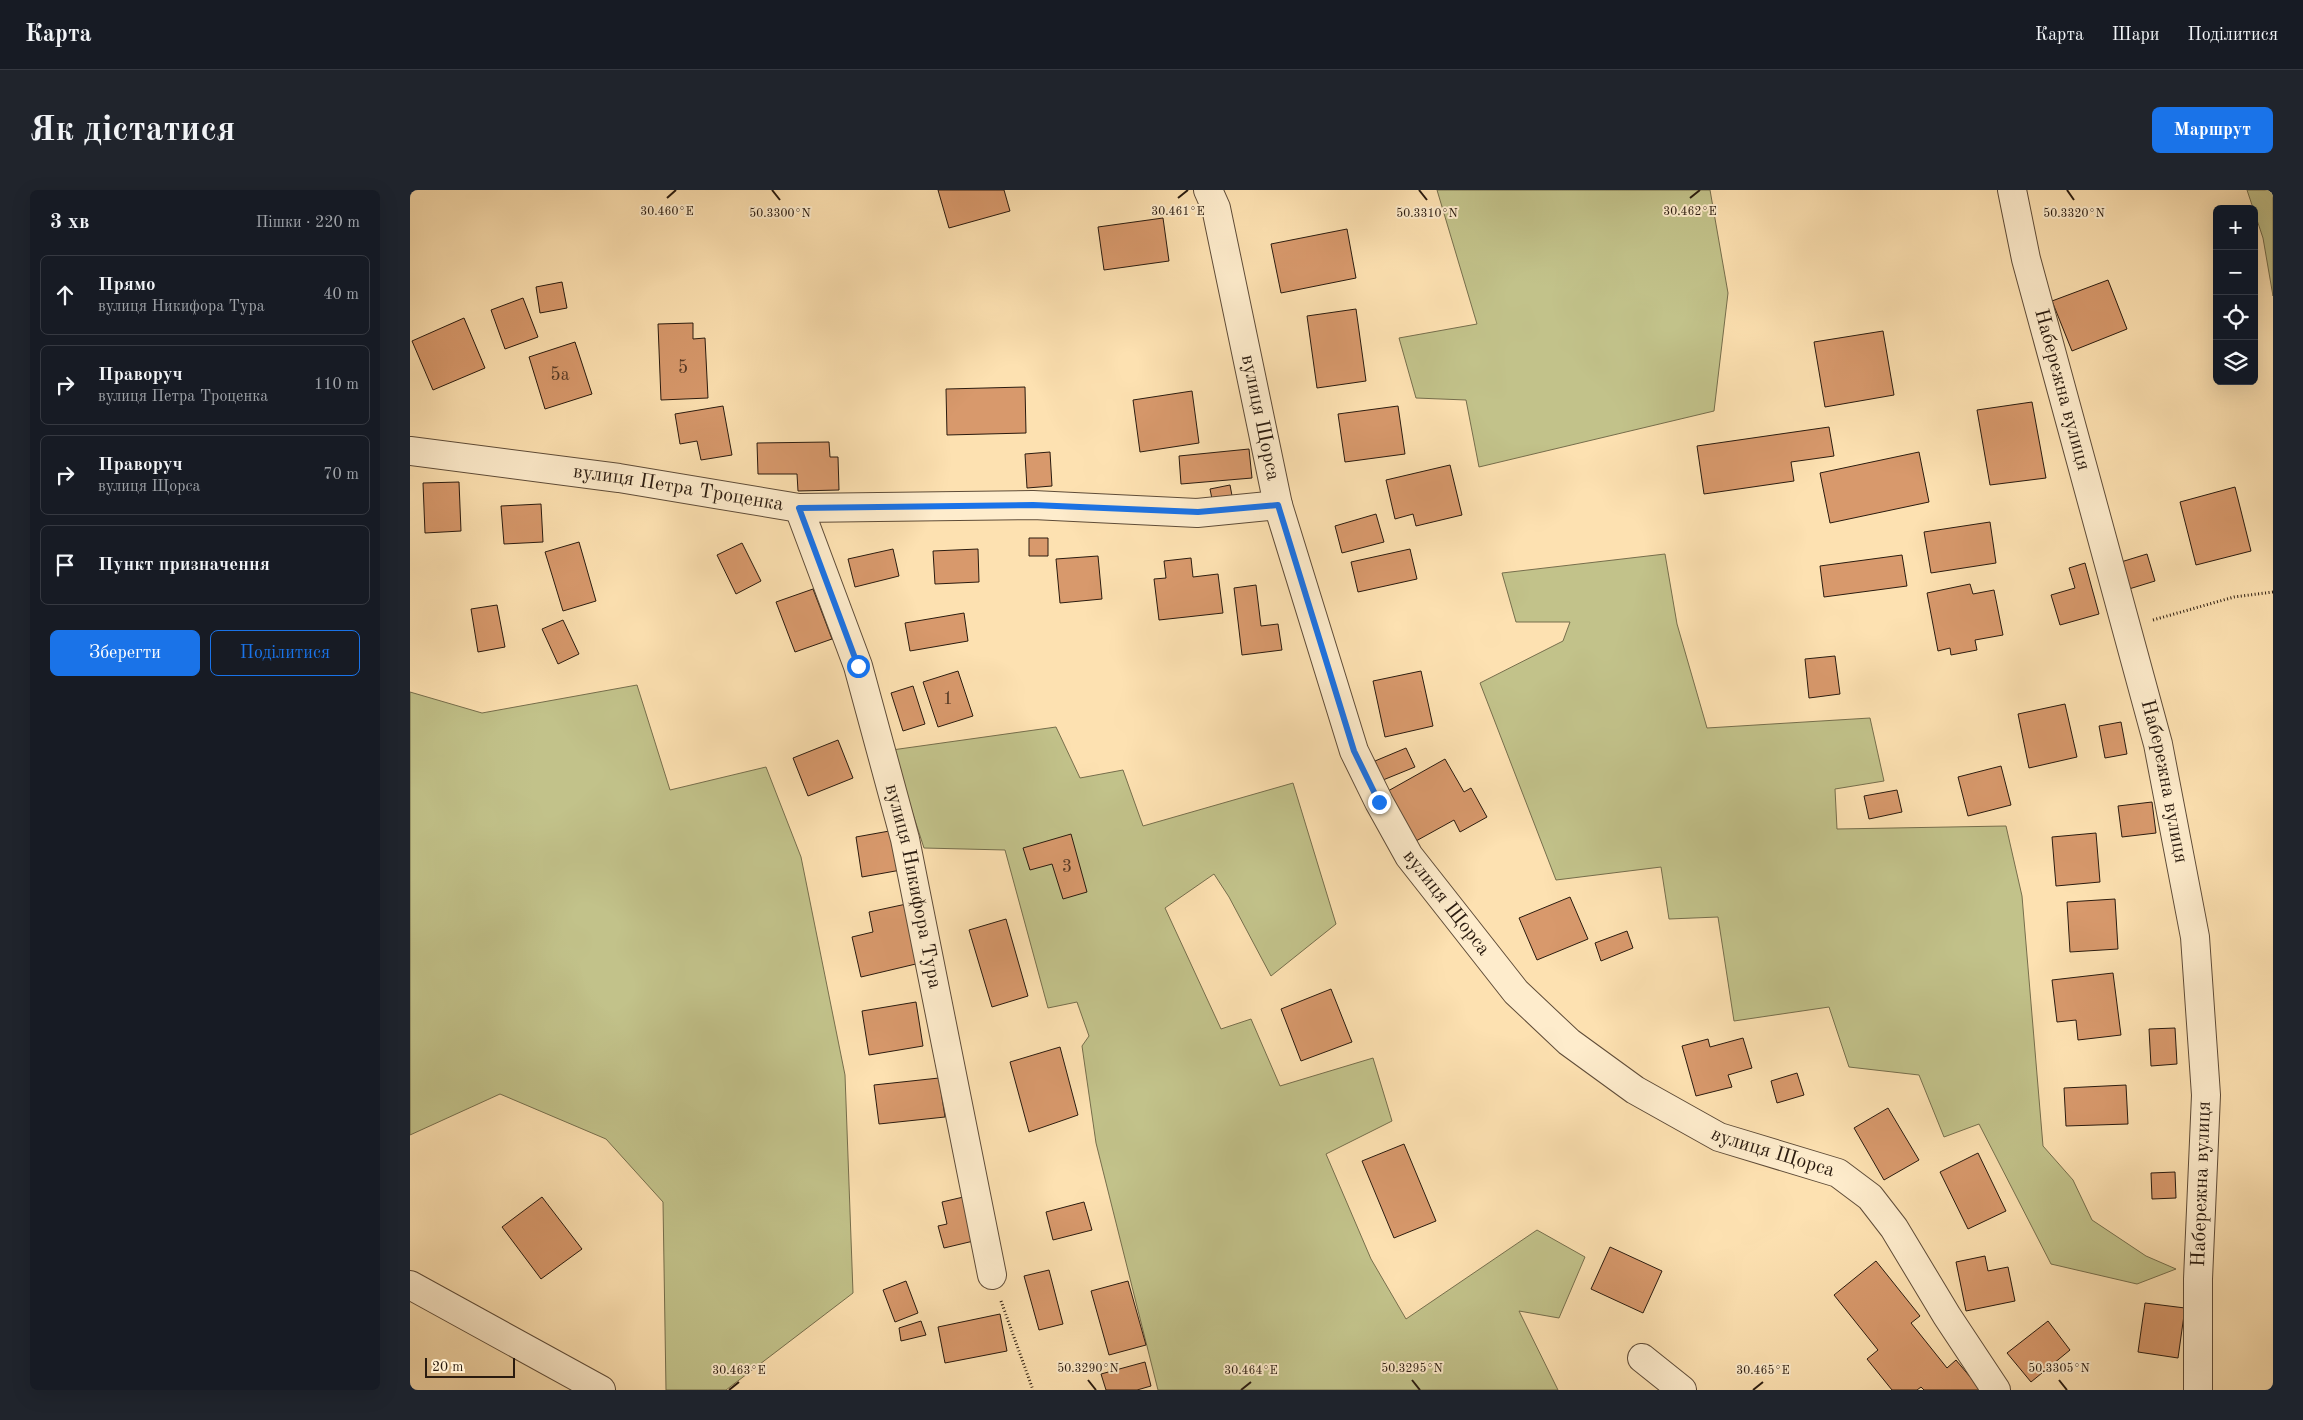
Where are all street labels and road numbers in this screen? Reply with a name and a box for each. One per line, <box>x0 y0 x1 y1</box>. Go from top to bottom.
street label: Набережна вулиця <box>2030 307 2093 473</box>
street label: вулиця Щорса <box>1237 353 1283 483</box>
street label: вулиця Петра Троценка <box>572 462 785 515</box>
street label: Набережна вулиця <box>2136 698 2191 865</box>
street label: вулиця Никифора Тура <box>881 782 945 990</box>
street label: вулиця Щорса <box>1399 847 1494 960</box>
street label: Набережна вулиця <box>2189 1100 2215 1268</box>
street label: вулиця Щорса <box>1707 1124 1837 1181</box>

